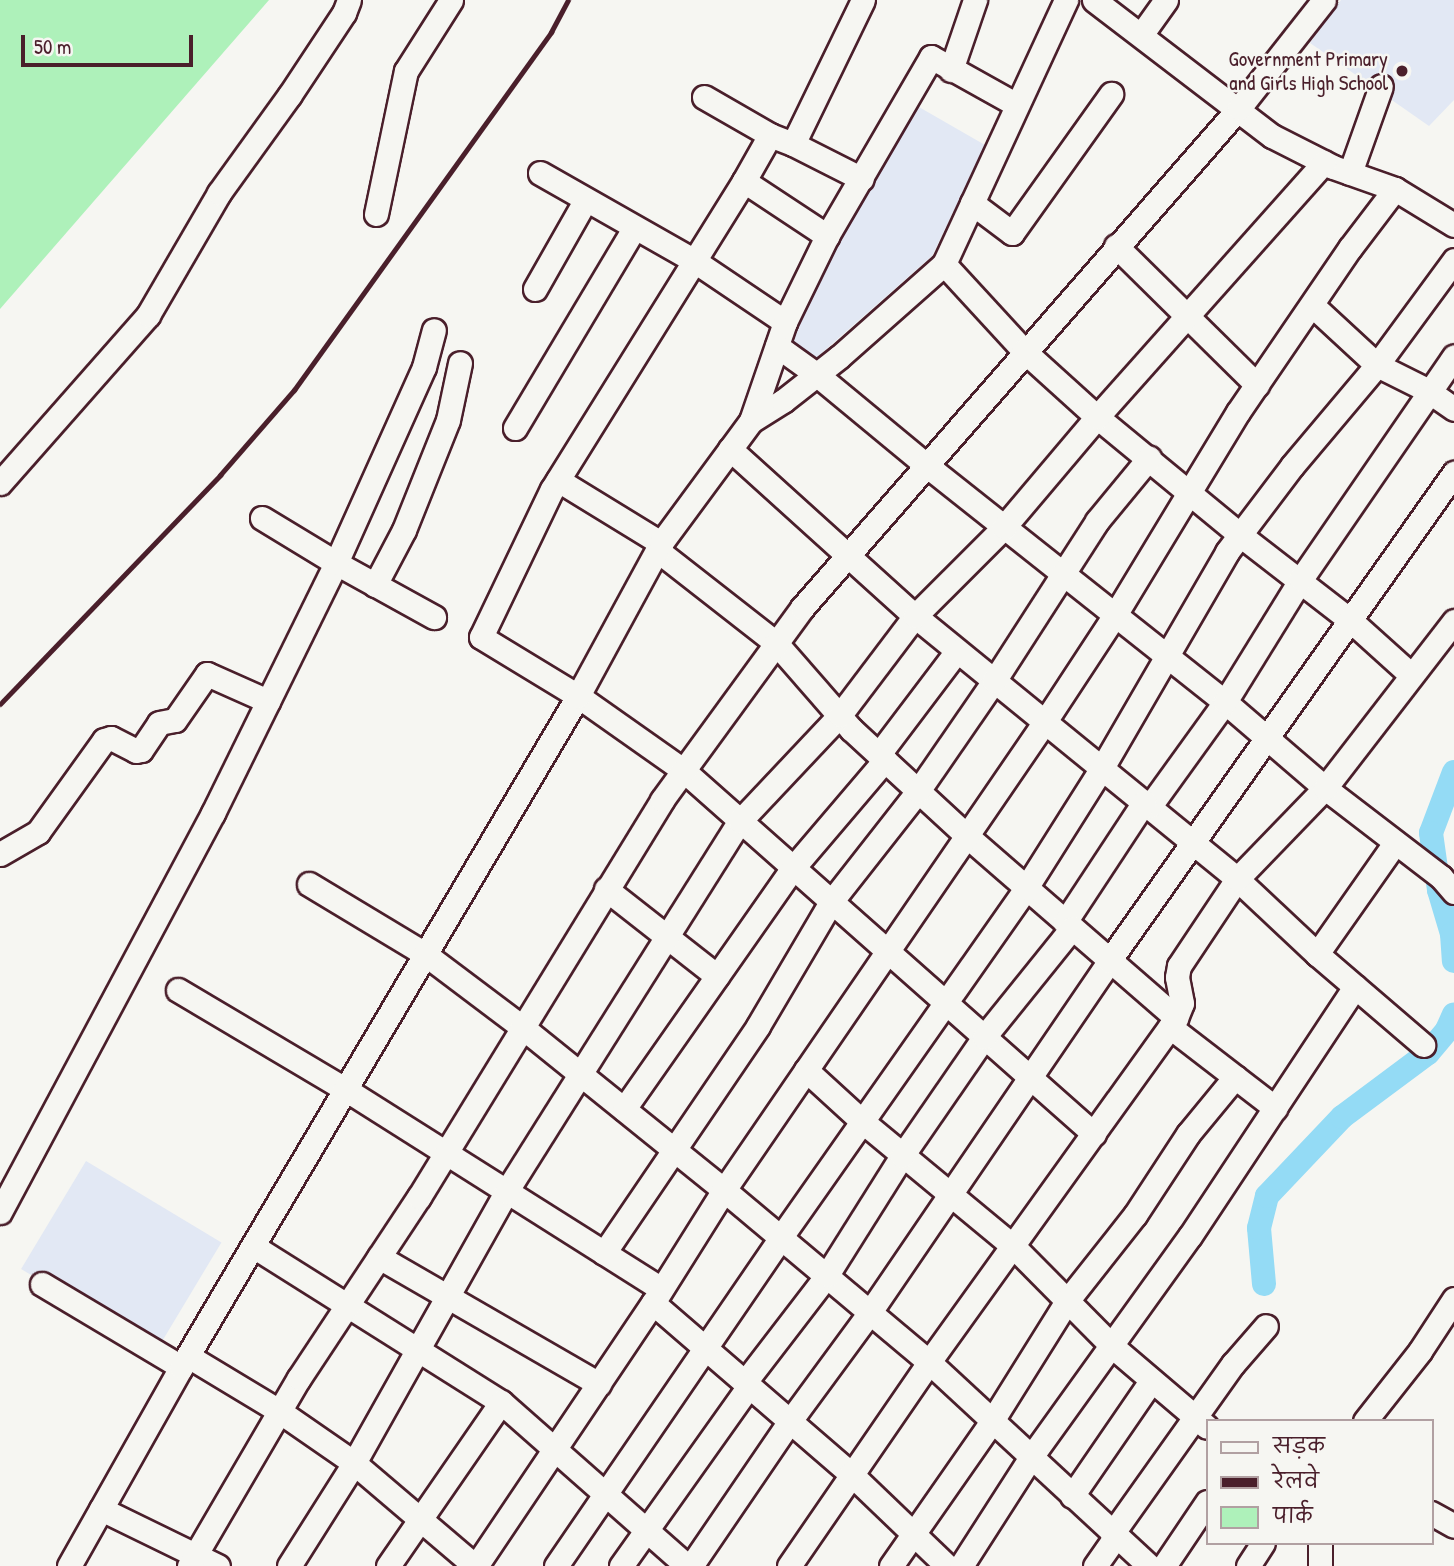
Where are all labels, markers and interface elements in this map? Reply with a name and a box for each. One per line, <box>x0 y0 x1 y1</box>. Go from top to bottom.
scale bar <box>24 21 196 65</box>
text: 50 m <box>34 32 71 61</box>
place label: Government Primary and Girls High School <box>1229 46 1388 96</box>
marker: Government Primary and Girls High School <box>1394 63 1410 79</box>
legend <box>1206 1419 1433 1545</box>
text: सड़क <box>1273 1431 1325 1460</box>
text: रेलवे <box>1273 1466 1319 1495</box>
text: पार्क <box>1273 1501 1313 1530</box>

